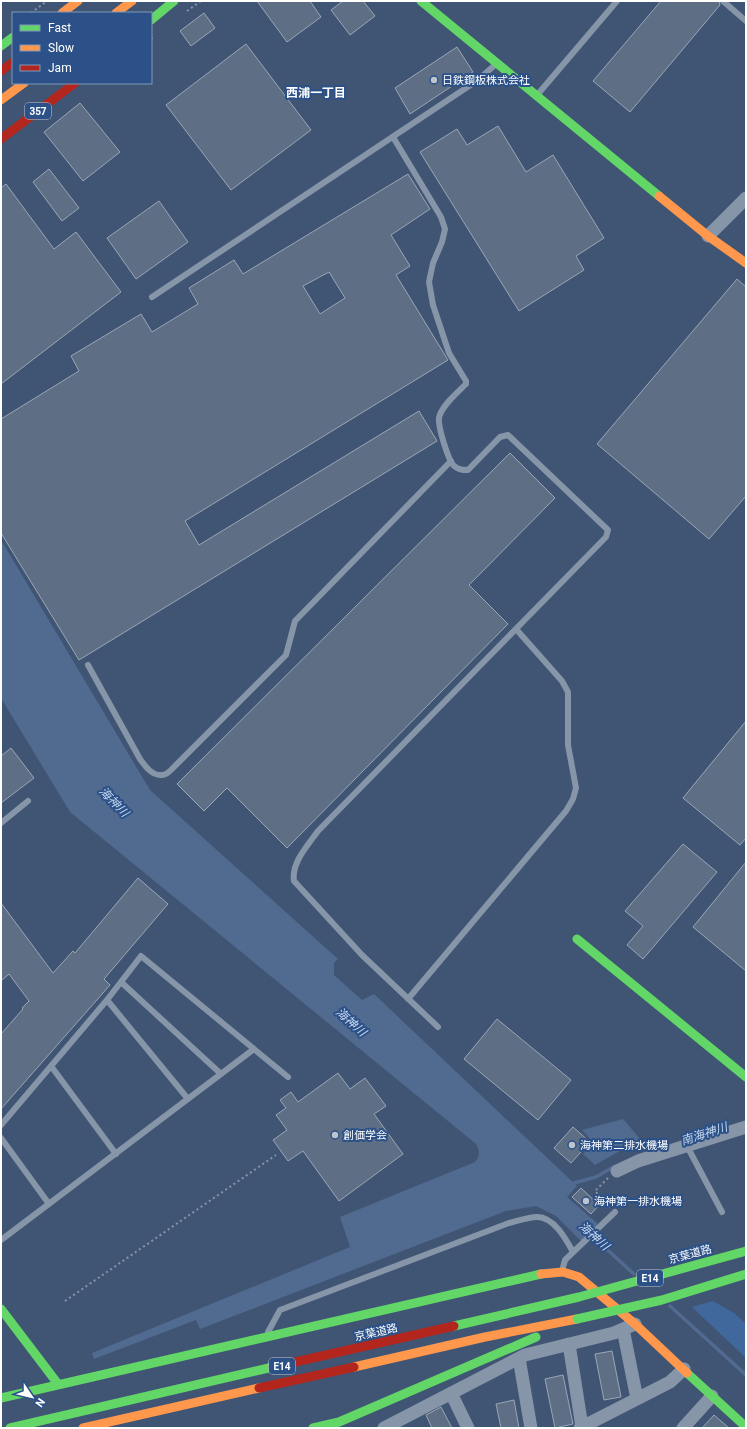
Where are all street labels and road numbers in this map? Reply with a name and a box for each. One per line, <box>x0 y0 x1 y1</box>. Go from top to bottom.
road number: 357 <box>25 103 51 119</box>
street label: 京葉道路 <box>667 1243 713 1266</box>
road number: E14 <box>637 1270 663 1286</box>
street label: 京葉道路 <box>353 1321 399 1344</box>
road number: E14 <box>269 1358 295 1374</box>

